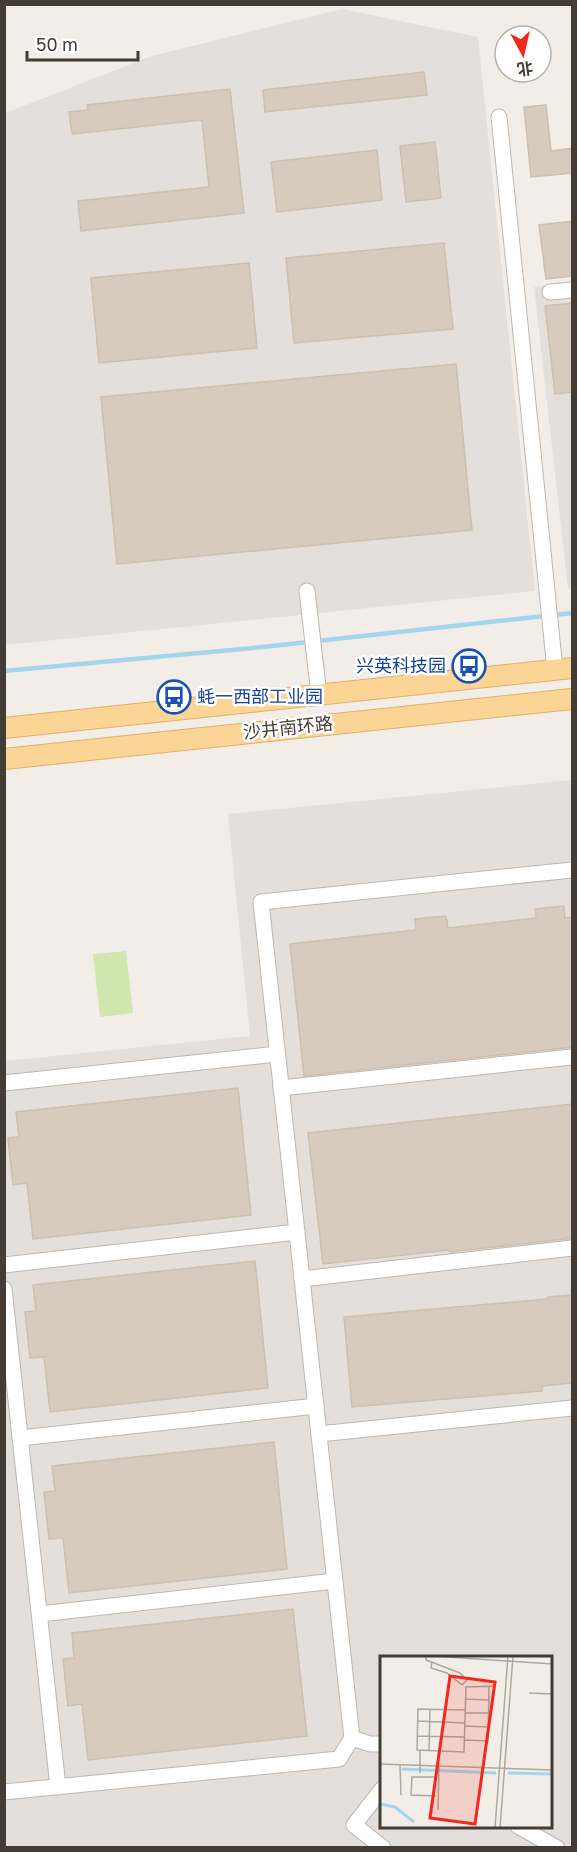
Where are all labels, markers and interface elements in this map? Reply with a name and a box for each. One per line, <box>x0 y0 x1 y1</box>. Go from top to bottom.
scale bar <box>27 24 138 62</box>
north arrow <box>493 24 553 84</box>
text: 50 m <box>36 33 78 55</box>
text: 北 <box>516 58 534 80</box>
bus stop icon: 兴英科技园 <box>451 648 487 684</box>
place label: 兴英科技园 <box>356 654 446 676</box>
bus stop icon: 蚝一西部工业园 <box>156 679 192 715</box>
place label: 蚝一西部工业园 <box>197 685 323 707</box>
street label: 沙井南环路 <box>242 711 334 743</box>
inset map <box>380 1656 553 1828</box>

